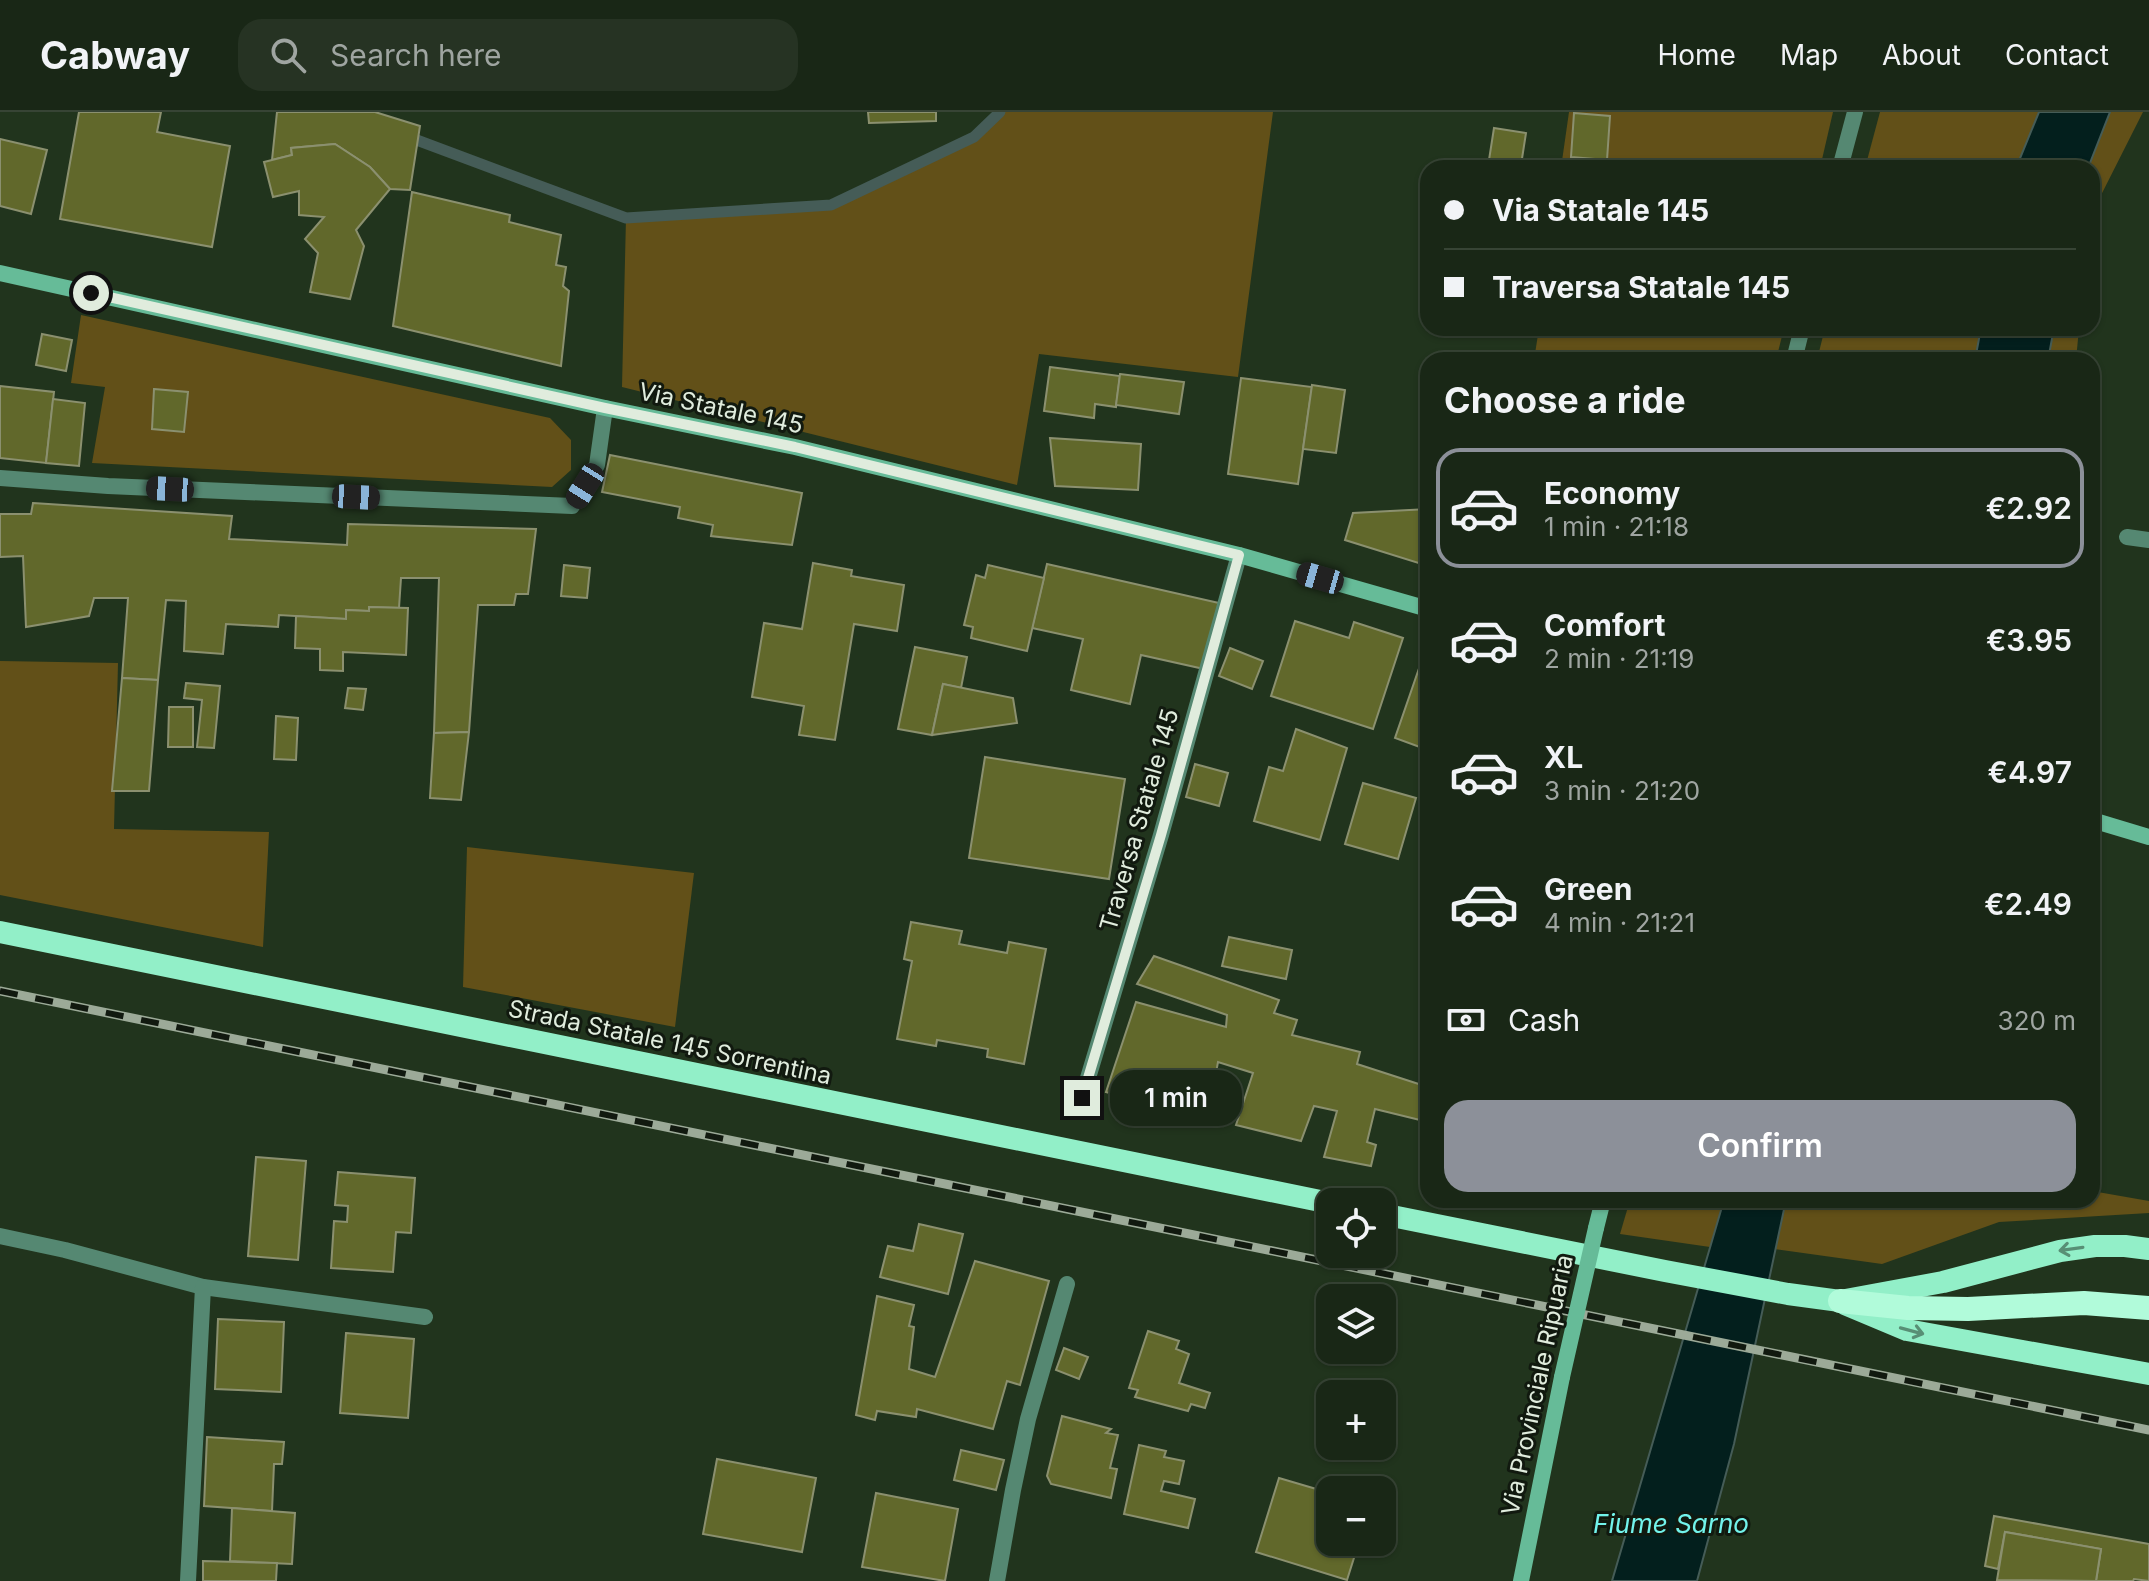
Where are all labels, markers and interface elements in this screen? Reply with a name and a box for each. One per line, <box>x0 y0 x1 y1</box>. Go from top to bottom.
search box <box>238 19 798 91</box>
text: Cabway <box>40 32 190 78</box>
icon: search <box>266 33 310 77</box>
text: Search here <box>330 37 502 73</box>
text: Home <box>1657 38 1736 72</box>
text: Map <box>1780 38 1838 72</box>
text: About <box>1882 38 1961 72</box>
text: Contact <box>2005 38 2109 72</box>
text: Via Statale 145 <box>1492 192 1709 228</box>
text: Traversa Statale 145 <box>1492 269 1790 305</box>
route start <box>73 275 109 311</box>
street label: Via Statale 145 <box>636 376 806 440</box>
text: Choose a ride <box>1444 378 1686 422</box>
car <box>562 459 608 513</box>
icon: car <box>1448 472 1520 544</box>
text: Economy <box>1544 475 1680 511</box>
car <box>145 476 195 502</box>
car <box>331 484 381 510</box>
text: €2.92 <box>1986 490 2072 526</box>
text: 1 min · 21:18 <box>1544 511 1689 542</box>
car <box>1294 560 1346 596</box>
icon: car <box>1448 604 1520 676</box>
text: Comfort <box>1544 607 1665 643</box>
text: €3.95 <box>1986 622 2072 658</box>
text: 2 min · 21:19 <box>1544 643 1694 674</box>
street label: Traversa Statale 145 <box>1093 705 1185 935</box>
icon: car <box>1448 736 1520 808</box>
text: XL <box>1544 739 1583 775</box>
text: €4.97 <box>1988 754 2072 790</box>
text: 3 min · 21:20 <box>1544 775 1700 806</box>
icon: car <box>1448 868 1520 940</box>
text: Green <box>1544 871 1632 907</box>
text: €2.49 <box>1984 886 2072 922</box>
text: 4 min · 21:21 <box>1544 907 1695 938</box>
street label: Strada Statale 145 Sorrentina <box>506 994 834 1090</box>
icon: cash <box>1444 998 1488 1042</box>
text: Cash <box>1508 1002 1580 1038</box>
text: 320 m <box>1998 1005 2076 1036</box>
callout: 1 min <box>1110 1070 1242 1126</box>
route end <box>1064 1080 1100 1116</box>
text: 1 min <box>1144 1082 1208 1113</box>
button: Confirm <box>1444 1100 2076 1192</box>
map controls <box>1316 1188 1396 1556</box>
button: locate <box>1316 1188 1396 1268</box>
one-way arrow <box>2059 1242 2085 1257</box>
street label: Via Provinciale Ripuaria <box>1495 1252 1579 1518</box>
button: layers <box>1316 1284 1396 1364</box>
one-way arrow <box>1899 1324 1925 1339</box>
button: + <box>1316 1380 1396 1460</box>
button: − <box>1316 1476 1396 1556</box>
water label: Fiume Sarno <box>1593 1508 1749 1539</box>

